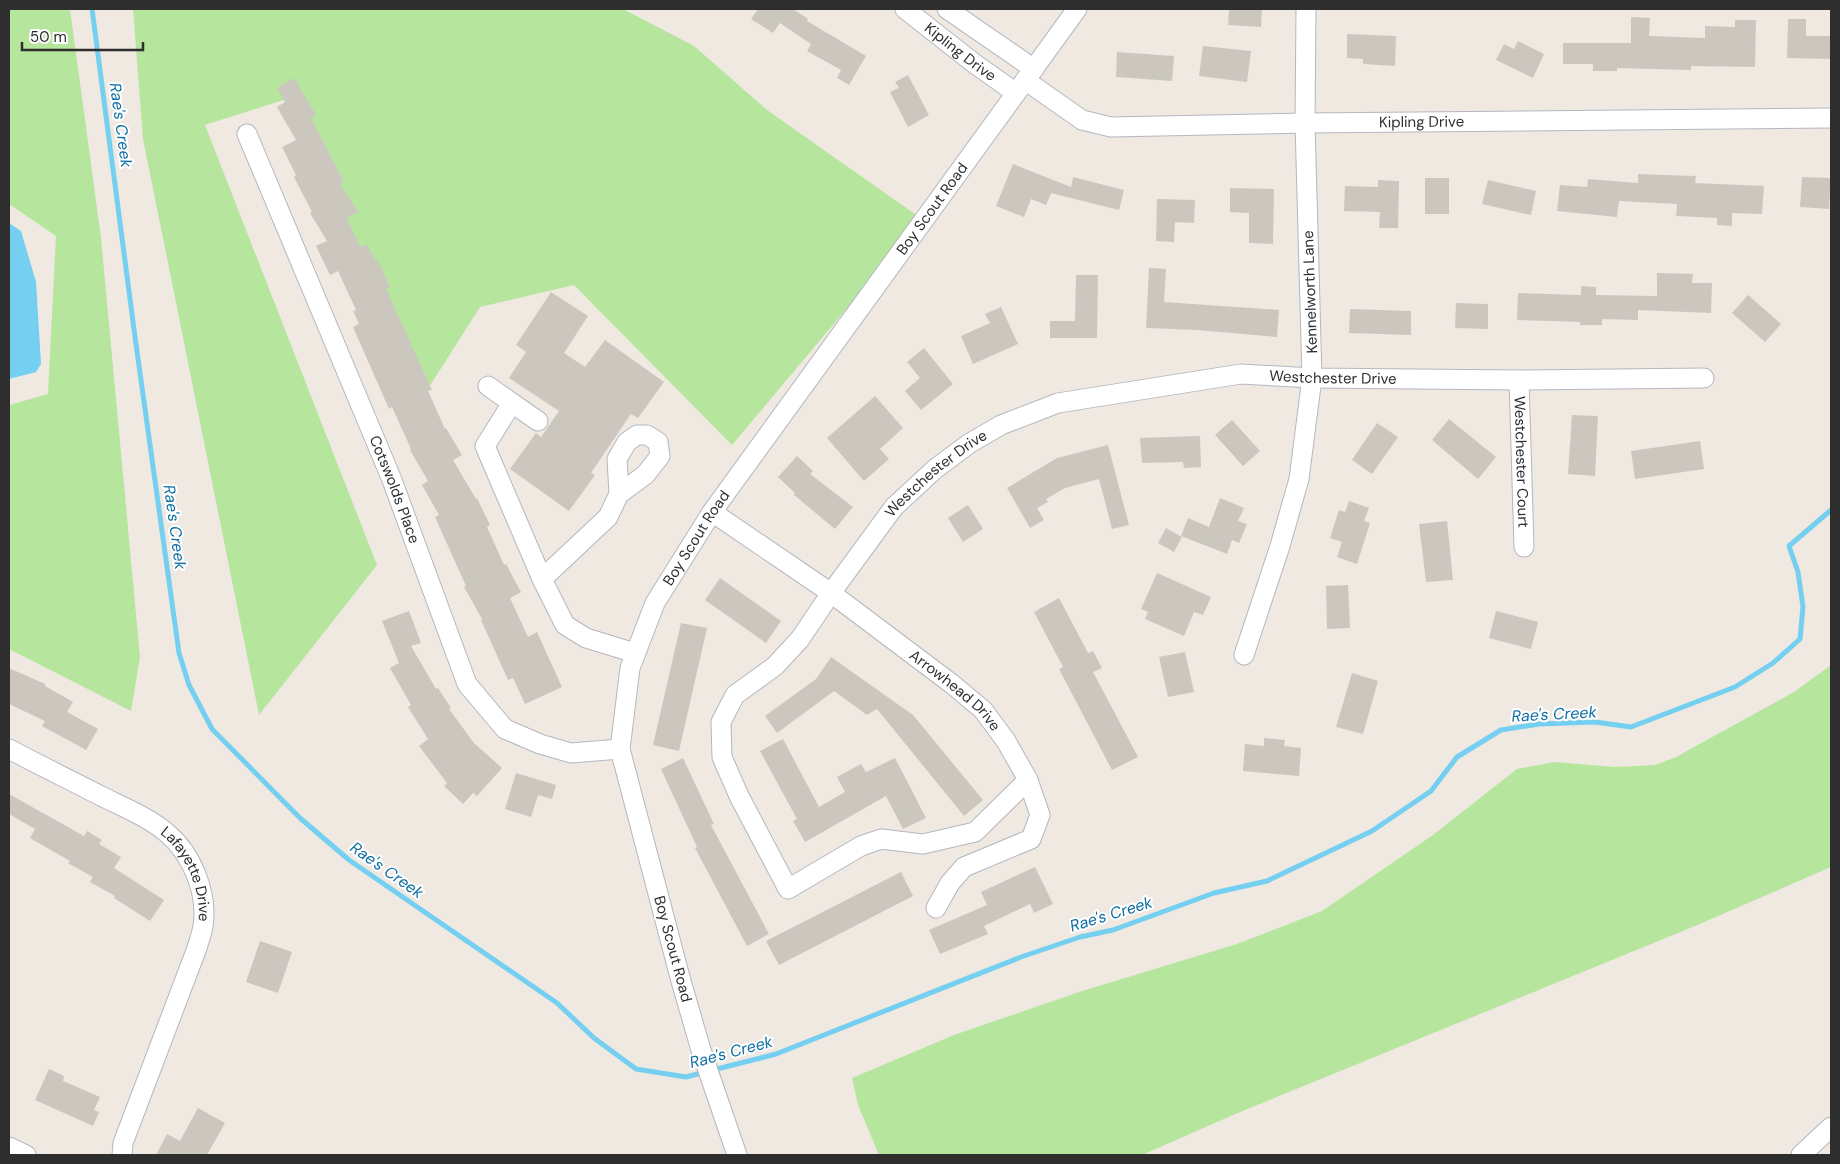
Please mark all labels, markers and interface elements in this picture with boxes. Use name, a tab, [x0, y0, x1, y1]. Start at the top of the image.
street label: Kipling Drive	[920, 18, 1000, 86]
scale bar	[22, 20, 144, 52]
text: 50 m	[30, 27, 67, 47]
water label: Rae's Creek	[105, 81, 137, 170]
street label: Kipling Drive	[1379, 111, 1464, 132]
street label: Boy Scout Road	[892, 159, 972, 259]
street label: Kennelworth Lane	[1298, 230, 1322, 354]
street label: Westchester Drive	[1269, 366, 1397, 389]
street label: Westchester Court	[1509, 396, 1533, 528]
street label: Westchester Drive	[880, 425, 991, 521]
street label: Cotswolds Place	[365, 433, 424, 546]
water label: Rae's Creek	[159, 483, 191, 572]
street label: Boy Scout Road	[658, 486, 734, 589]
street label: Arrowhead Drive	[905, 645, 1005, 735]
water label: Rae's Creek	[1511, 701, 1598, 727]
street label: Lafayette Drive	[157, 822, 214, 922]
water label: Rae's Creek	[346, 837, 429, 904]
water label: Rae's Creek	[1067, 891, 1156, 937]
street label: Boy Scout Road	[649, 894, 697, 1004]
water label: Rae's Creek	[687, 1031, 776, 1073]

